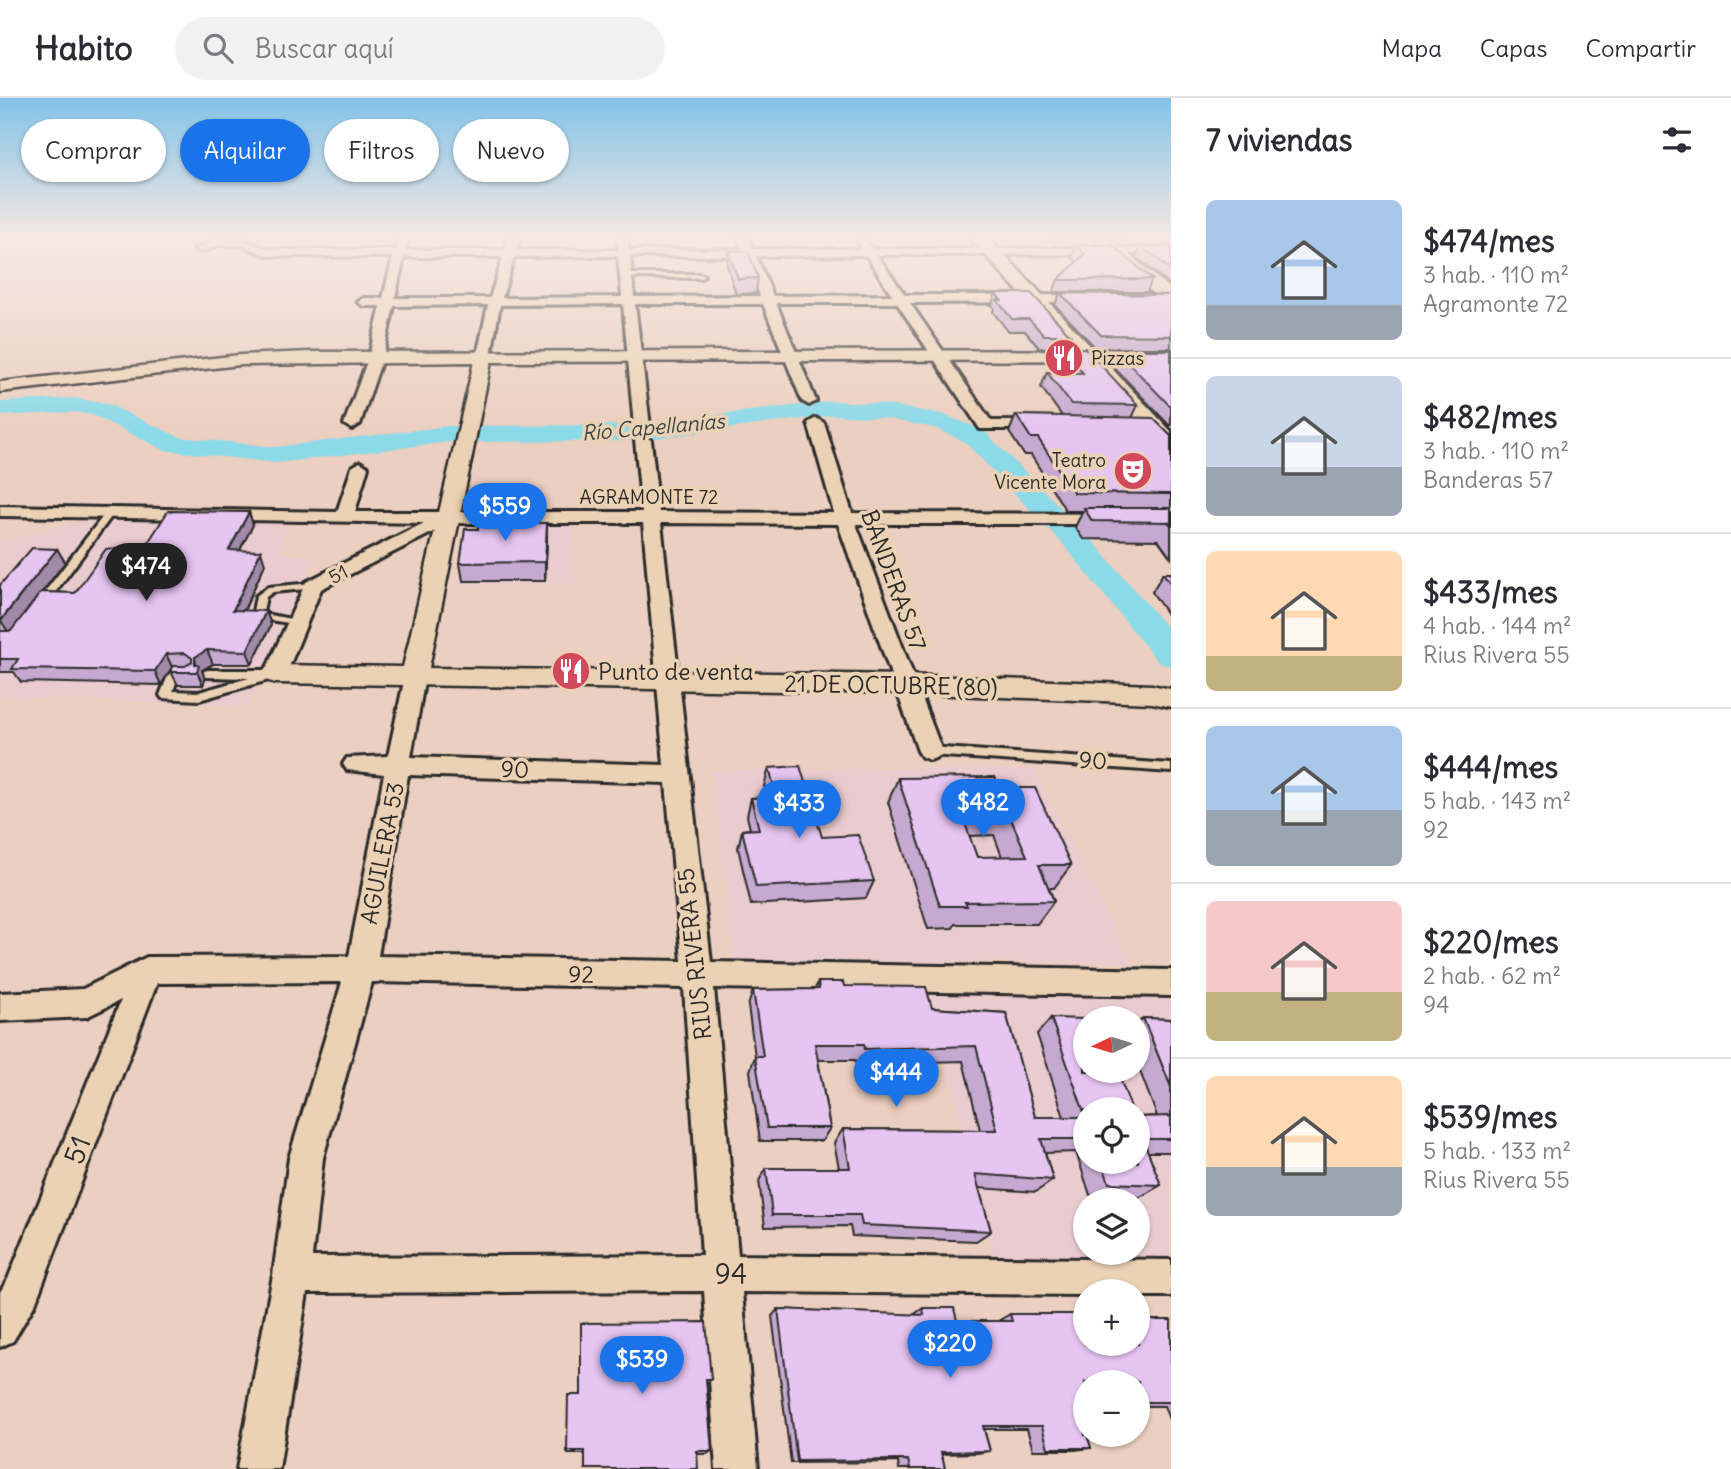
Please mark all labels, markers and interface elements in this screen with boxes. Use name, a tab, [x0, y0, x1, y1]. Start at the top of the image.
search box	[175, 17, 665, 80]
text: Habito	[35, 27, 133, 69]
icon: search	[199, 29, 237, 67]
text: Buscar aquí	[255, 32, 394, 65]
text: Mapa	[1381, 33, 1442, 63]
text: Capas	[1480, 33, 1547, 63]
text: Compartir	[1585, 33, 1696, 63]
chip: Comprar	[21, 119, 166, 182]
chip: Alquilar	[180, 119, 310, 182]
chip: Filtros	[324, 119, 439, 182]
chip: Nuevo	[453, 119, 569, 182]
text: 7 viviendas	[1206, 121, 1352, 159]
icon: filters	[1658, 121, 1696, 159]
text: $474/mes	[1423, 222, 1555, 260]
icon: home	[1262, 228, 1346, 312]
text: 3 hab. · 110 m²	[1423, 260, 1569, 289]
text: Agramonte 72	[1423, 289, 1568, 318]
restaurant icon: Pizzas	[1043, 337, 1085, 379]
place label: Pizzas	[1091, 346, 1144, 370]
text: $482/mes	[1423, 398, 1557, 436]
icon: home	[1262, 404, 1346, 488]
water label: Río Capellanías	[580, 407, 727, 447]
text: 3 hab. · 110 m²	[1423, 436, 1569, 465]
place label: Teatro Vicente Mora	[994, 448, 1106, 494]
theatre icon: Teatro Vicente Mora	[1112, 450, 1154, 492]
text: Banderas 57	[1423, 465, 1553, 494]
pin: $559	[464, 484, 546, 543]
street label: AGRAMONTE 72	[580, 485, 718, 509]
text: $559	[479, 491, 531, 520]
street label: BANDERAS 57	[855, 506, 933, 654]
pin: $474	[105, 544, 187, 603]
text: $474	[121, 551, 171, 580]
street label: 51	[324, 559, 352, 589]
text: $433/mes	[1423, 573, 1558, 611]
icon: home	[1262, 579, 1346, 663]
text: 4 hab. · 144 m²	[1423, 611, 1572, 640]
text: Rius Rivera 55	[1423, 640, 1570, 669]
restaurant icon: Punto de venta	[550, 650, 592, 692]
place label: Punto de venta	[598, 657, 753, 686]
street label: 21 DE OCTUBRE (80)	[784, 669, 998, 701]
street label: 90	[1078, 745, 1108, 775]
text: $444/mes	[1423, 748, 1558, 786]
street label: 90	[500, 754, 530, 784]
icon: home	[1262, 754, 1346, 838]
street label: AGUILERA 53	[354, 779, 410, 927]
pin: $433	[758, 780, 840, 840]
pin: $482	[942, 780, 1024, 839]
text: 5 hab. · 143 m²	[1423, 786, 1571, 815]
text: $482	[957, 787, 1009, 816]
text: $433	[773, 788, 825, 817]
text: 92	[1423, 815, 1449, 844]
street label: RIUS RIVERA 55	[671, 867, 717, 1041]
text: $220/mes	[1423, 923, 1559, 961]
icon: home	[1262, 929, 1346, 1013]
street label: 92	[568, 959, 594, 989]
text: 2 hab. · 62 m²	[1423, 961, 1561, 990]
text: 94	[1423, 990, 1450, 1019]
north arrow	[1073, 1006, 1150, 1083]
map controls	[1073, 1006, 1150, 1447]
pin: $444	[855, 1049, 937, 1109]
text: $444	[870, 1057, 922, 1086]
button: locate	[1073, 1097, 1150, 1174]
text: $539/mes	[1423, 1098, 1557, 1136]
icon: home	[1262, 1104, 1346, 1188]
street label: 51	[55, 1131, 99, 1169]
text: 5 hab. · 133 m²	[1423, 1136, 1571, 1165]
text: Rius Rivera 55	[1423, 1165, 1570, 1194]
button: layers	[1073, 1188, 1150, 1265]
street label: 94	[715, 1256, 747, 1292]
button: +	[1073, 1279, 1150, 1356]
pin: $220	[909, 1320, 991, 1380]
text: $220	[923, 1328, 977, 1357]
pin: $539	[601, 1336, 683, 1396]
text: $539	[616, 1344, 668, 1373]
button: −	[1073, 1370, 1150, 1447]

